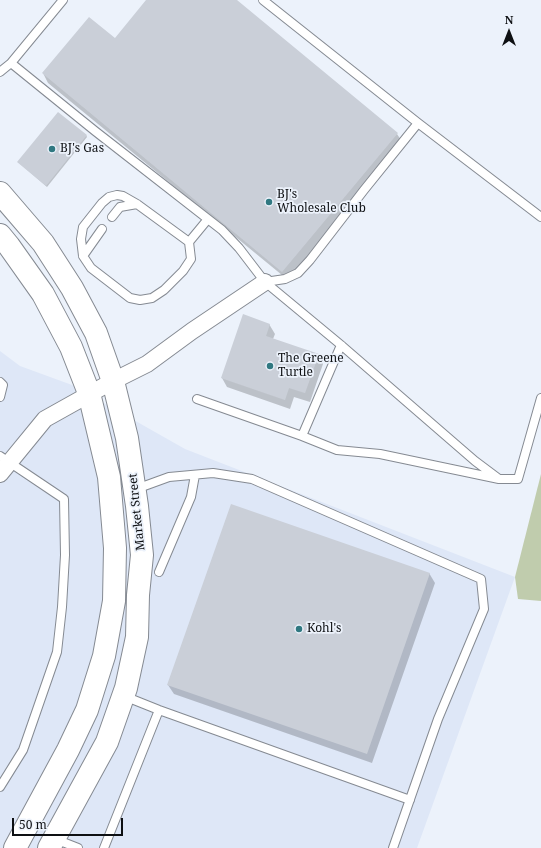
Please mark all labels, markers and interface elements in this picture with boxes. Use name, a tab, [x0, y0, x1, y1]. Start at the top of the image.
north arrow	[489, 12, 529, 52]
text: N	[505, 12, 513, 27]
place label: BJ's Gas	[60, 142, 104, 156]
marker: BJ's Gas	[47, 144, 57, 154]
place label: BJ's Wholesale Club	[277, 188, 366, 216]
marker: BJ's Wholesale Club	[264, 197, 274, 207]
place label: The Greene Turtle	[278, 352, 344, 380]
marker: The Greene Turtle	[265, 361, 275, 371]
street label: Market Street	[126, 473, 148, 551]
place label: Kohl's	[307, 622, 341, 636]
marker: Kohl's	[294, 624, 304, 634]
scale bar	[14, 810, 125, 836]
text: 50 m	[19, 816, 47, 833]

